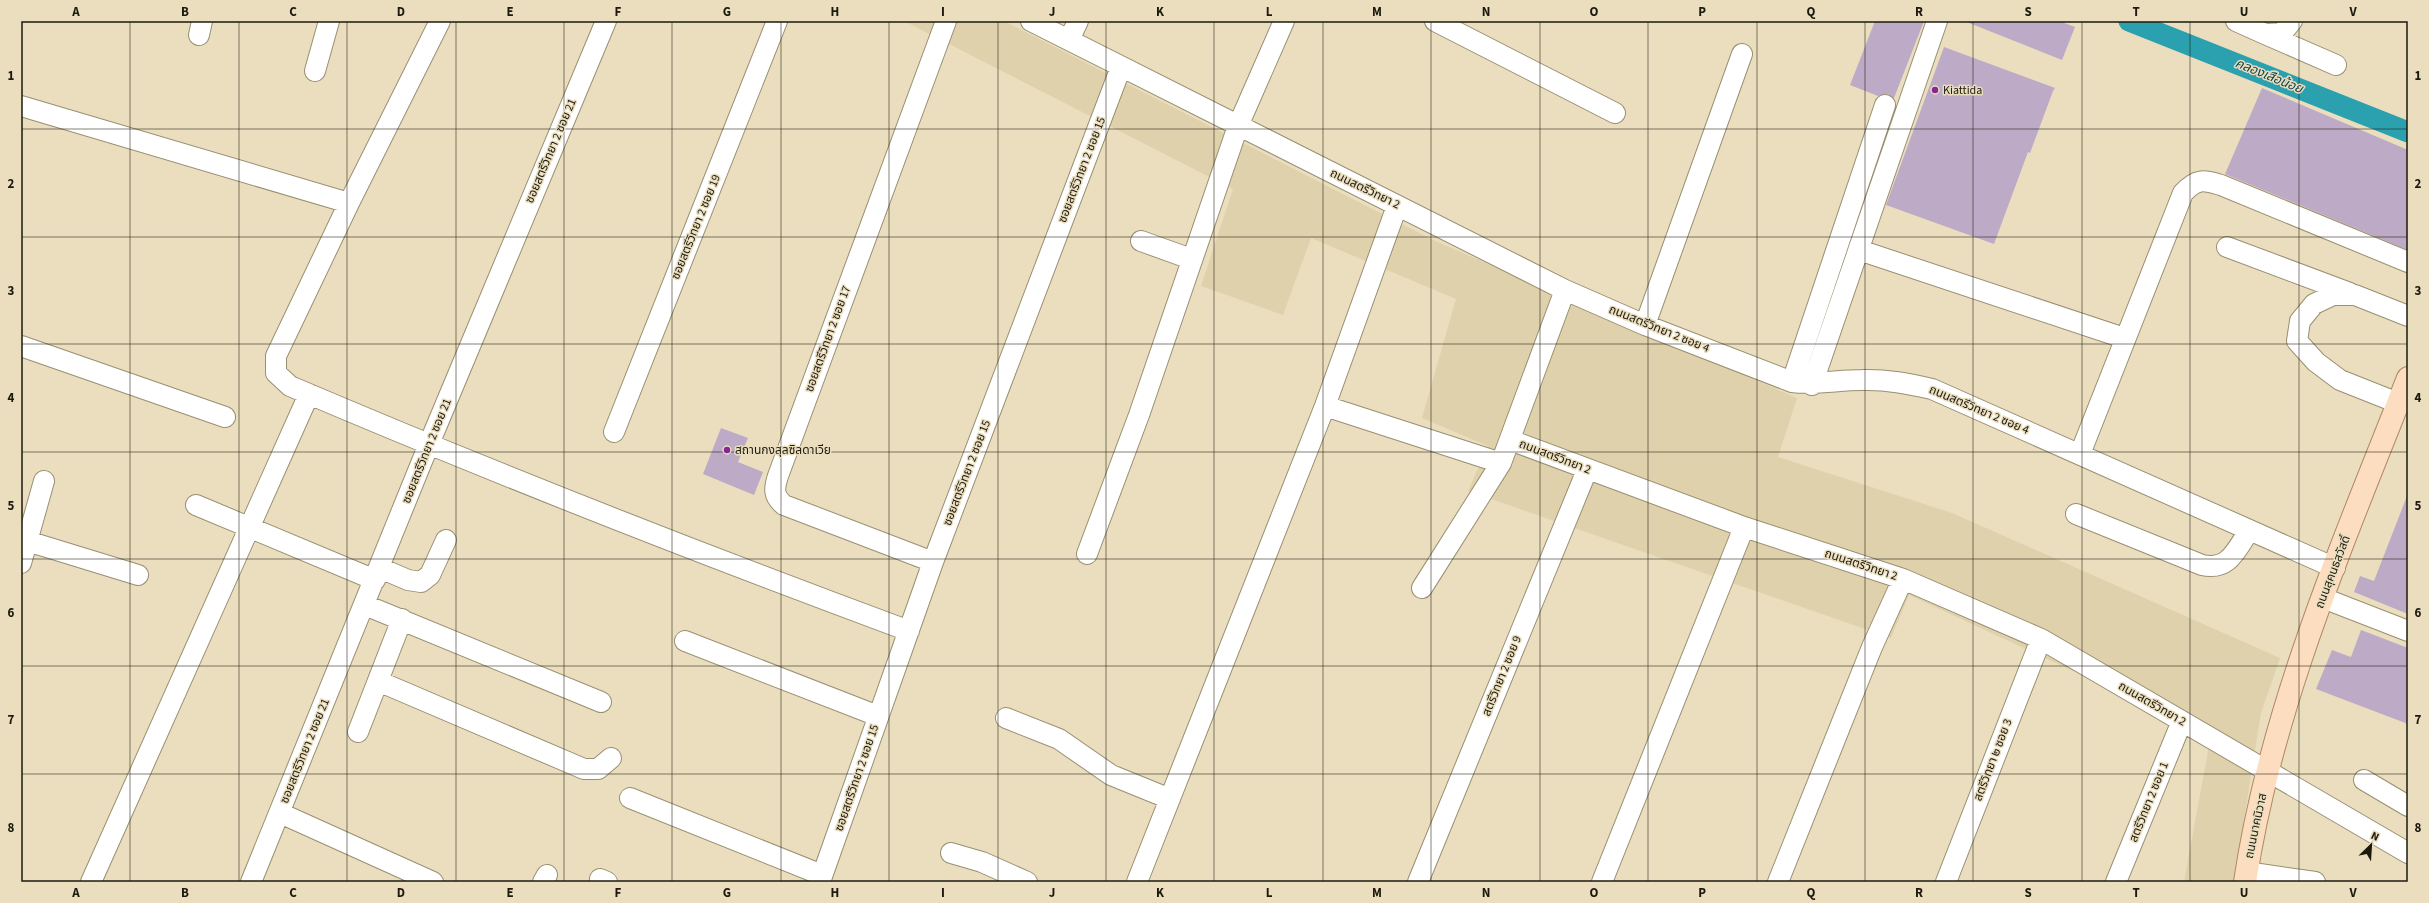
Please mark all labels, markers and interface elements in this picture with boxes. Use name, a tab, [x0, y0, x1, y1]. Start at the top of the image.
text: A	[71, 3, 80, 21]
text: B	[181, 3, 189, 21]
text: C	[289, 3, 297, 21]
text: D	[397, 3, 405, 21]
text: E	[506, 3, 514, 21]
text: F	[615, 3, 622, 21]
text: G	[723, 3, 731, 21]
text: H	[831, 3, 839, 21]
text: I	[941, 3, 945, 21]
text: J	[1049, 3, 1055, 21]
text: K	[1156, 3, 1165, 21]
text: L	[1266, 3, 1273, 21]
text: M	[1372, 3, 1382, 21]
text: N	[1482, 3, 1490, 21]
text: O	[1590, 3, 1599, 21]
text: P	[1698, 3, 1706, 21]
text: Q	[1807, 3, 1816, 21]
text: R	[1915, 3, 1923, 21]
text: S	[2024, 3, 2032, 21]
text: T	[2132, 3, 2140, 21]
text: U	[2240, 3, 2248, 21]
text: V	[2348, 3, 2357, 21]
water label: คลองเสือน้อย	[2232, 54, 2307, 98]
text: 1	[8, 67, 15, 85]
text: 1	[2415, 67, 2422, 85]
place label: Kiattida	[1943, 82, 1982, 99]
marker: Kiattida	[1930, 85, 1940, 95]
street label: ซอยสตรีวิทยา 2 ซอย 21	[521, 96, 581, 206]
street label: ซอยสตรีวิทยา 2 ซอย 15	[1054, 115, 1110, 225]
street label: ถนนสตรีวิทยา 2	[1327, 165, 1403, 213]
street label: ซอยสตรีวิทยา 2 ซอย 19	[667, 172, 725, 282]
text: 2	[8, 175, 15, 193]
text: 2	[2415, 175, 2422, 193]
text: 3	[8, 282, 15, 300]
text: 3	[2415, 282, 2422, 300]
street label: ซอยสตรีวิทยา 2 ซอย 17	[801, 283, 855, 395]
street label: ถนนสตรีวิทยา 2 ซอย 4	[1606, 301, 1712, 357]
street label: ถนนสตรีวิทยา 2 ซอย 4	[1926, 381, 2032, 439]
text: 4	[8, 389, 15, 407]
text: 4	[2415, 389, 2422, 407]
street label: ซอยสตรีวิทยา 2 ซอย 21	[398, 396, 456, 506]
street label: ซอยสตรีวิทยา 2 ซอย 15	[939, 418, 995, 528]
street label: ถนนสตรีวิทยา 2	[1517, 435, 1593, 479]
place label: สถานกงสุลซิลดาเวีย	[735, 442, 831, 459]
marker: สถานกงสุลซิลดาเวีย	[722, 445, 732, 455]
text: 5	[8, 497, 15, 515]
text: 5	[2415, 497, 2422, 515]
street label: ถนนสุคนธสวัสดิ์	[2311, 533, 2355, 611]
street label: ถนนสตรีวิทยา 2	[1822, 545, 1900, 585]
text: 6	[8, 604, 15, 622]
text: 6	[2415, 604, 2422, 622]
street label: สตรีวิทยา 2 ซอย 9	[1478, 633, 1526, 719]
street label: ถนนสตรีวิทยา 2	[2115, 678, 2189, 730]
street label: ซอยสตรีวิทยา 2 ซอย 21	[276, 696, 334, 806]
text: 7	[8, 711, 15, 729]
text: 7	[2415, 711, 2422, 729]
street label: สตรีวิทยา ๒ ซอย 3	[1970, 716, 2016, 804]
street label: ซอยสตรีวิทยา 2 ซอย 15	[831, 722, 883, 834]
street label: สตรีวิทยา 2 ซอย 1	[2125, 759, 2173, 845]
street label: ถนนนาคนิวาส	[2241, 792, 2271, 860]
text: 8	[8, 819, 15, 837]
text: 8	[2415, 819, 2422, 837]
north arrow	[2351, 825, 2391, 865]
text: N	[2369, 828, 2382, 845]
text: A	[71, 884, 80, 902]
text: B	[181, 884, 189, 902]
text: C	[289, 884, 297, 902]
text: D	[397, 884, 405, 902]
text: E	[506, 884, 514, 902]
text: F	[615, 884, 622, 902]
text: G	[723, 884, 731, 902]
text: H	[831, 884, 839, 902]
text: I	[941, 884, 945, 902]
text: J	[1049, 884, 1055, 902]
text: K	[1156, 884, 1165, 902]
text: L	[1266, 884, 1273, 902]
text: M	[1372, 884, 1382, 902]
text: N	[1482, 884, 1490, 902]
text: O	[1590, 884, 1599, 902]
text: P	[1698, 884, 1706, 902]
text: Q	[1807, 884, 1816, 902]
text: R	[1915, 884, 1923, 902]
text: S	[2024, 884, 2032, 902]
text: T	[2132, 884, 2140, 902]
text: U	[2240, 884, 2248, 902]
text: V	[2348, 884, 2357, 902]

